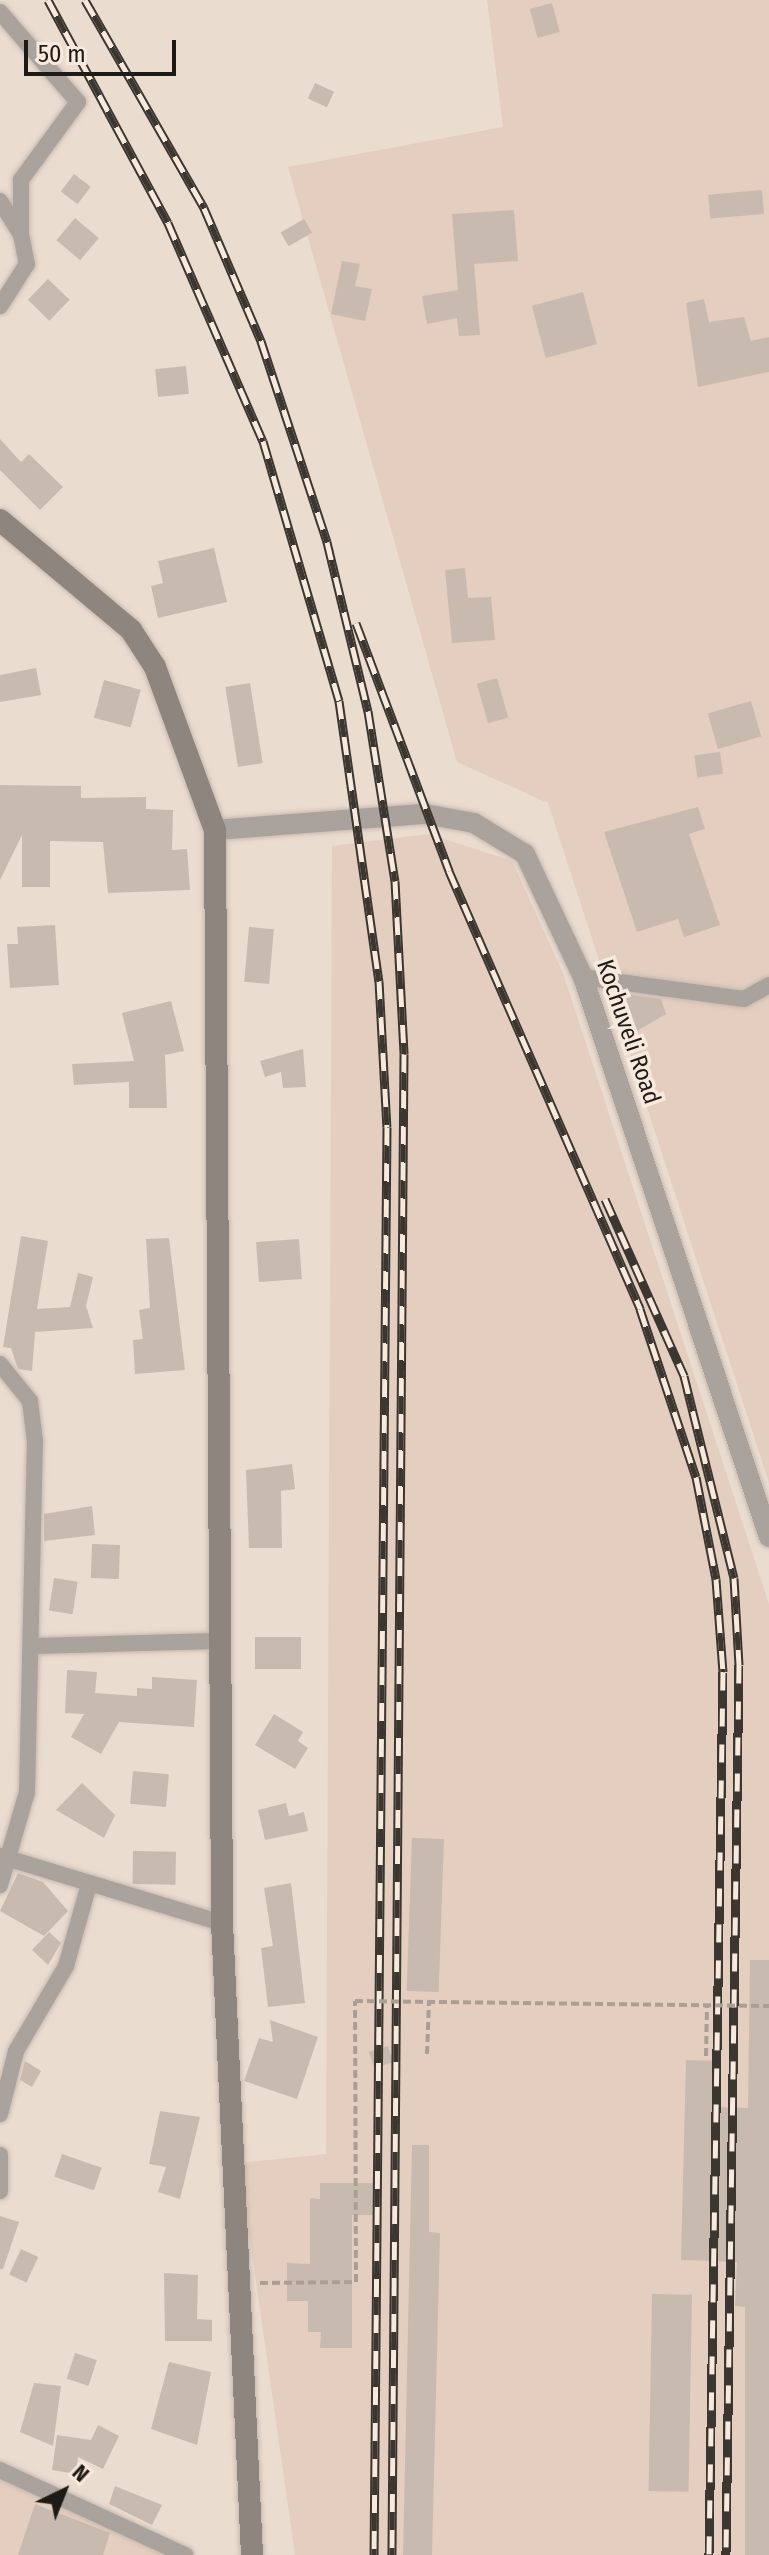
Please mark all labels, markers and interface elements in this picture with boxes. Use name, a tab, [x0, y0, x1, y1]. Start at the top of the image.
scale bar	[28, 24, 180, 74]
text: 50 m	[38, 40, 86, 68]
street label: Kochuveli Road	[590, 956, 666, 1108]
north arrow	[24, 2451, 104, 2531]
text: N	[67, 2459, 95, 2487]

